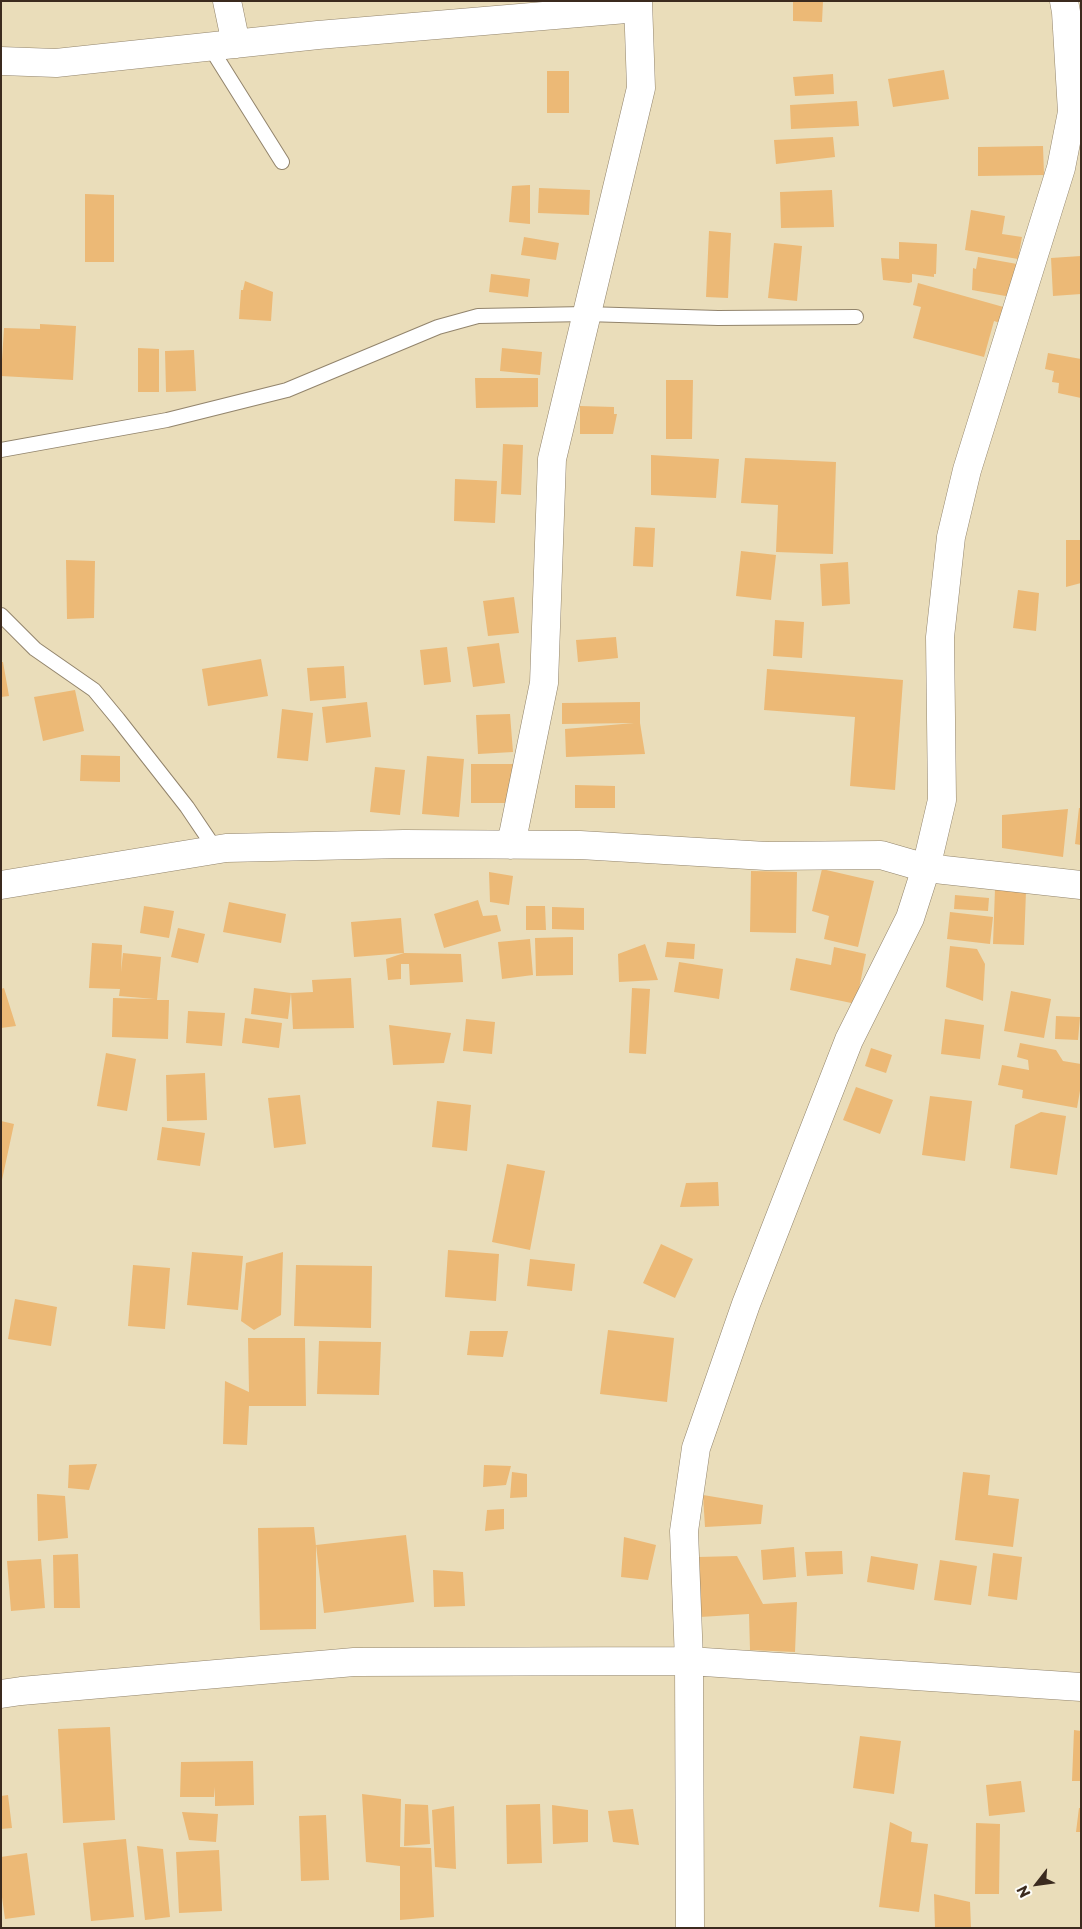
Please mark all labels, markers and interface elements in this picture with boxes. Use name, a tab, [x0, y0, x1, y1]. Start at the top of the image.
north arrow	[1012, 1859, 1062, 1909]
text: N	[1012, 1882, 1035, 1902]

